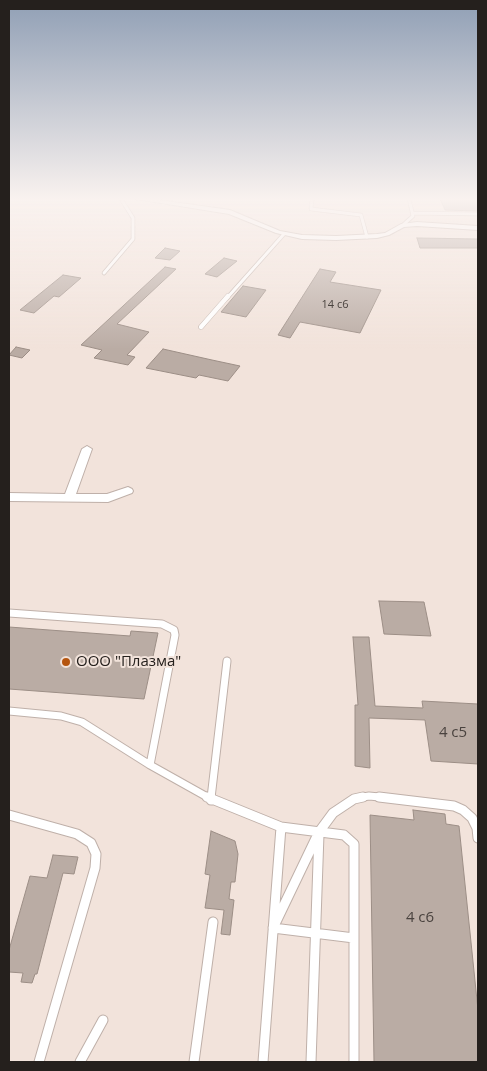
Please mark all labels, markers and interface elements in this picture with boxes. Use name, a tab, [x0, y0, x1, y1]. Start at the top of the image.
house number: 14 с6	[322, 298, 348, 312]
place label: ООО "Плазма"	[76, 653, 181, 671]
marker: ООО "Плазма"	[60, 656, 72, 668]
house number: 4 с5	[439, 724, 467, 742]
house number: 4 с6	[406, 909, 434, 927]

